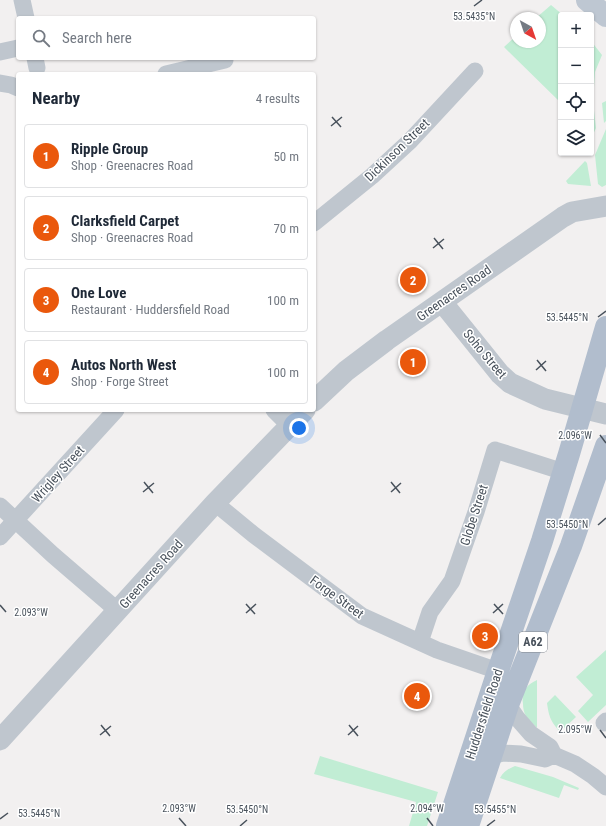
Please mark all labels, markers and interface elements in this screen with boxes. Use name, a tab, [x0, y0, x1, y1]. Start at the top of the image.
text: 53.5435°N	[453, 11, 495, 22]
north arrow	[510, 12, 546, 48]
map controls	[558, 12, 594, 156]
button: +	[558, 12, 594, 48]
search box	[16, 16, 316, 60]
icon: search	[30, 27, 52, 49]
text: Search here	[62, 29, 132, 47]
button: −	[558, 48, 594, 84]
button: locate	[558, 84, 594, 120]
text: Nearby	[32, 88, 80, 108]
text: 4 results	[256, 91, 300, 106]
street label: Dickinson Street	[362, 115, 432, 184]
button: layers	[558, 120, 594, 156]
text: Ripple Group	[71, 140, 148, 158]
text: 1	[43, 149, 49, 164]
text: 50 m	[273, 149, 299, 164]
text: Shop · Greenacres Road	[71, 158, 193, 173]
text: Clarksfield Carpet	[71, 212, 179, 230]
text: 2	[43, 221, 49, 236]
text: 70 m	[273, 221, 299, 236]
text: Shop · Greenacres Road	[71, 230, 193, 245]
street label: Greenacres Road	[414, 262, 494, 324]
pin: 2	[400, 265, 426, 295]
text: One Love	[71, 284, 126, 302]
text: 3	[43, 293, 49, 308]
text: 100 m	[267, 293, 299, 308]
text: Restaurant · Huddersfield Road	[71, 302, 230, 317]
text: 53.5445°N	[546, 312, 588, 323]
street label: Soho Street	[460, 326, 510, 382]
pin: 1	[400, 347, 426, 377]
text: Autos North West	[71, 356, 176, 374]
text: 4	[43, 365, 49, 380]
text: 100 m	[267, 365, 299, 380]
text: Shop · Forge Street	[71, 374, 169, 389]
your location	[289, 418, 309, 438]
text: 2.096°W	[558, 430, 592, 441]
street label: Wrigley Street	[29, 442, 87, 505]
street label: Globe Street	[457, 483, 491, 547]
text: 53.5450°N	[546, 519, 588, 530]
street label: Greenacres Road	[116, 537, 186, 611]
street label: Forge Street	[307, 573, 367, 622]
text: 2.093°W	[14, 607, 48, 618]
pin: 3	[472, 621, 498, 651]
road number: A62	[519, 632, 547, 652]
street label: Huddersfield Road	[462, 667, 506, 761]
pin: 4	[404, 681, 430, 711]
text: 2.095°W	[558, 724, 592, 735]
text: 2.093°W	[162, 803, 196, 814]
text: 2.094°W	[410, 803, 444, 814]
text: 53.5450°N	[226, 804, 268, 815]
text: 53.5455°N	[474, 804, 516, 815]
text: 53.5445°N	[18, 808, 60, 819]

